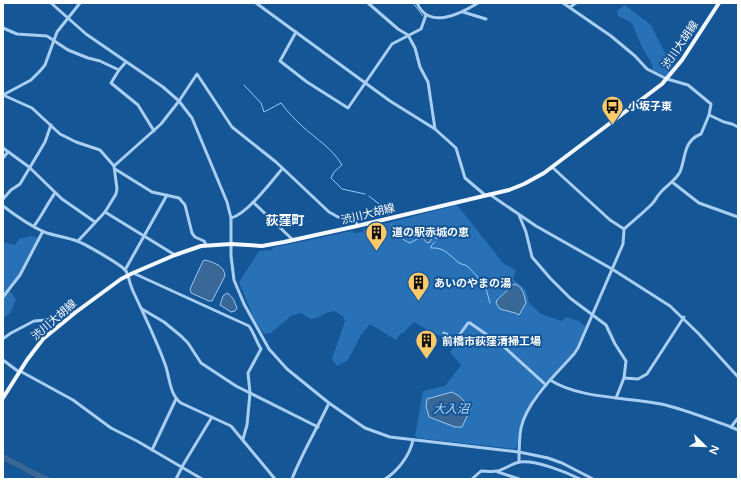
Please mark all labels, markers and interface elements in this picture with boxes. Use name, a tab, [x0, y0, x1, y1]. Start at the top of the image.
street label: 渋川大胡線	[659, 19, 701, 71]
bus stop icon: 小坂子東	[599, 93, 625, 126]
place label: 小坂子東	[628, 100, 672, 113]
street label: 渋川大胡線	[340, 201, 396, 227]
district label: 荻窪町	[265, 213, 305, 229]
building icon: 道の駅赤城の恵	[363, 219, 389, 252]
place label: 道の駅赤城の恵	[392, 226, 469, 239]
building icon: あいのやまの湯	[406, 270, 432, 303]
place label: あいのやまの湯	[434, 277, 511, 290]
street label: 渋川大胡線	[29, 297, 79, 343]
building icon: 前橋市荻窪清掃工場	[414, 328, 440, 361]
place label: 前橋市荻窪清掃工場	[442, 335, 541, 348]
water label: 大入沼	[433, 402, 471, 416]
north arrow	[685, 426, 725, 466]
text: N	[706, 443, 721, 456]

